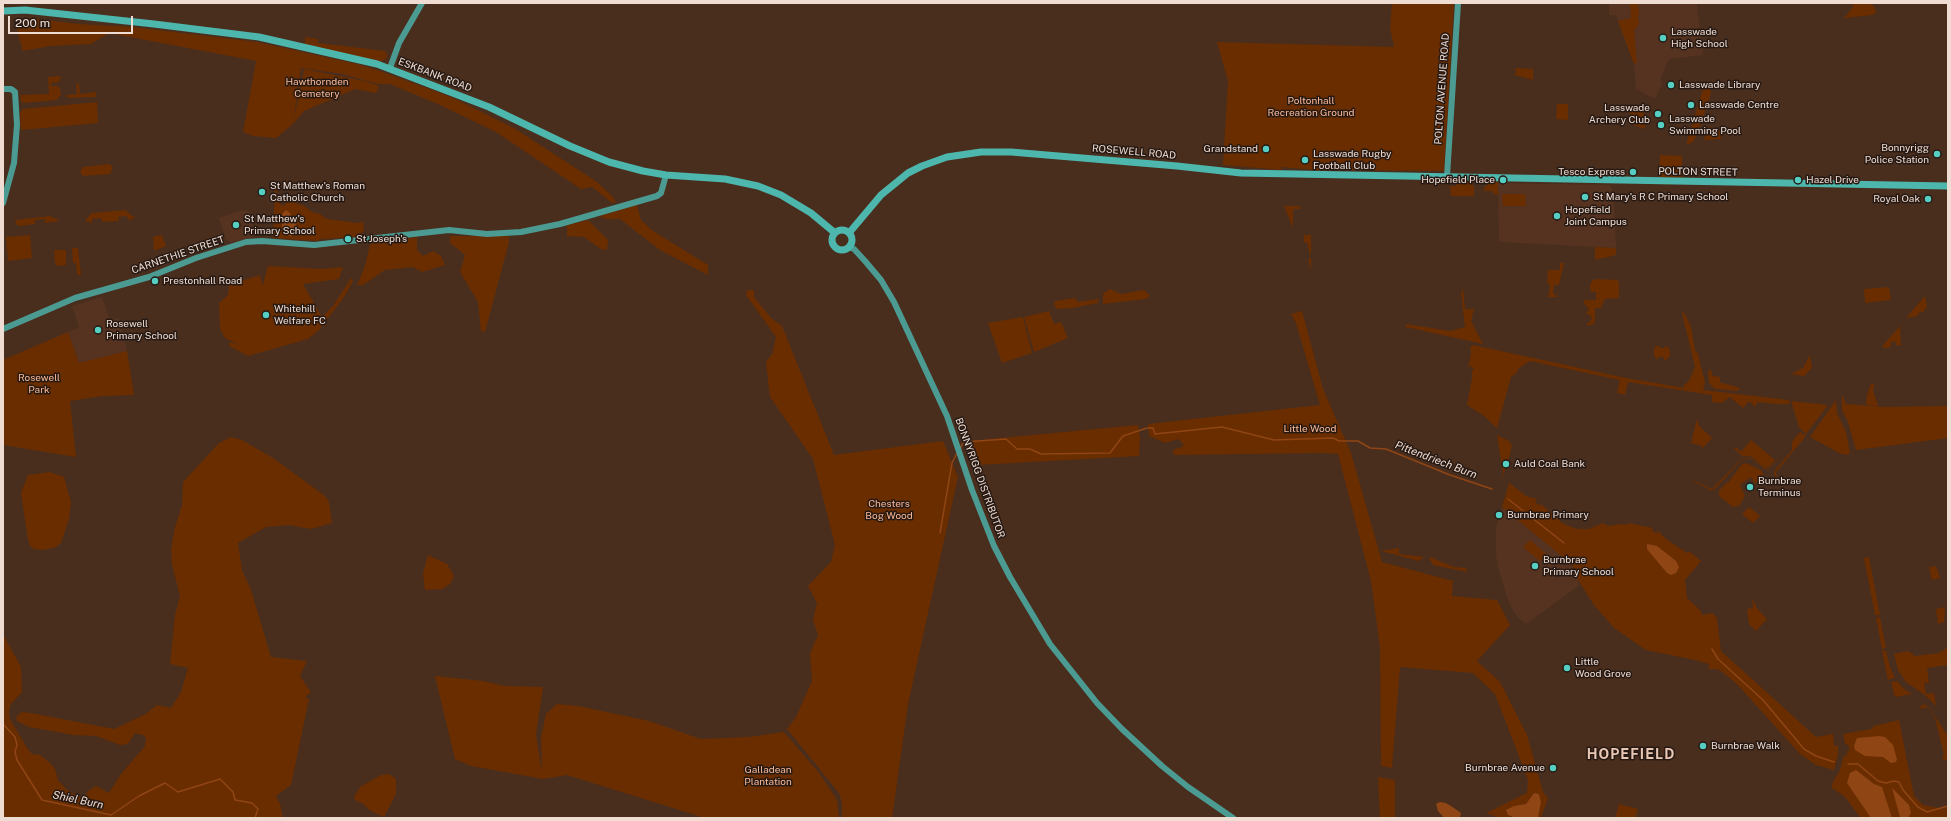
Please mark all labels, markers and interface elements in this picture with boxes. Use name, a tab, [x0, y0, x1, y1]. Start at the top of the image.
scale bar	[10, 8, 135, 34]
text: 200 m	[15, 16, 50, 30]
place label: Lasswade High School	[1671, 26, 1728, 50]
street label: POLTON AVENUE ROAD	[1432, 33, 1452, 145]
marker: Lasswade High School	[1658, 33, 1668, 43]
street label: ESKBANK ROAD	[396, 55, 474, 95]
park label: Hawthornden Cemetery	[285, 76, 349, 100]
place label: Lasswade Library	[1679, 79, 1760, 91]
marker: Lasswade Library	[1666, 80, 1676, 90]
park label: Poltonhall Recreation Ground	[1268, 95, 1354, 118]
place label: Lasswade Centre	[1699, 99, 1779, 111]
marker: Lasswade Centre	[1686, 100, 1696, 110]
place label: Lasswade Archery Club	[1589, 102, 1650, 126]
marker: Lasswade Archery Club	[1653, 109, 1663, 119]
place label: Lasswade Swimming Pool	[1669, 113, 1741, 136]
marker: Lasswade Swimming Pool	[1656, 120, 1666, 130]
street label: ROSEWELL ROAD	[1091, 142, 1177, 162]
place label: Bonnyrigg Police Station	[1865, 142, 1929, 166]
place label: Grandstand	[1204, 143, 1258, 155]
marker: Grandstand	[1261, 144, 1271, 154]
place label: Lasswade Rugby Football Club	[1313, 148, 1391, 172]
marker: Bonnyrigg Police Station	[1932, 149, 1942, 159]
marker: Lasswade Rugby Football Club	[1300, 155, 1310, 165]
street label: POLTON STREET	[1658, 165, 1738, 179]
place label: Tesco Express	[1558, 166, 1625, 178]
marker: Tesco Express	[1628, 167, 1638, 177]
place label: Hopefield Place	[1421, 174, 1495, 186]
place label: Hazel Drive	[1806, 174, 1859, 186]
marker: Hopefield Place	[1498, 175, 1508, 185]
marker: Hazel Drive	[1793, 175, 1803, 185]
place label: St Matthew's Roman Catholic Church	[270, 180, 365, 204]
marker: St Matthew's Roman Catholic Church	[257, 187, 267, 197]
place label: St Mary's R C Primary School	[1593, 191, 1728, 203]
marker: St Mary's R C Primary School	[1580, 192, 1590, 202]
place label: Royal Oak	[1873, 193, 1920, 205]
marker: Royal Oak	[1923, 194, 1933, 204]
place label: Hopefield Joint Campus	[1565, 204, 1627, 228]
marker: Hopefield Joint Campus	[1552, 211, 1562, 221]
place label: St Matthew's Primary School	[244, 213, 315, 236]
marker: St Matthew's Primary School	[231, 220, 241, 230]
street label: CARNETHIE STREET	[130, 233, 226, 277]
place label: St Joseph's	[356, 233, 407, 245]
marker: St Joseph's	[343, 234, 353, 244]
place label: Prestonhall Road	[163, 275, 242, 287]
marker: Prestonhall Road	[150, 276, 160, 286]
place label: Whitehill Welfare FC	[274, 303, 326, 326]
marker: Whitehill Welfare FC	[261, 310, 271, 320]
place label: Rosewell Primary School	[106, 318, 177, 342]
marker: Rosewell Primary School	[93, 325, 103, 335]
park label: Rosewell Park	[18, 372, 60, 396]
street label: BONNYRIGG DISTRIBUTOR	[953, 416, 1007, 540]
park label: Little Wood	[1284, 423, 1336, 435]
water label: Pittendriech Burn	[1393, 438, 1479, 482]
place label: Auld Coal Bank	[1514, 458, 1585, 470]
marker: Auld Coal Bank	[1501, 459, 1511, 469]
place label: Burnbrae Terminus	[1758, 475, 1801, 498]
marker: Burnbrae Terminus	[1745, 482, 1755, 492]
park label: Chesters Bog Wood	[865, 498, 913, 522]
place label: Burnbrae Primary	[1507, 509, 1589, 521]
marker: Burnbrae Primary	[1494, 510, 1504, 520]
place label: Burnbrae Primary School	[1543, 554, 1614, 578]
marker: Burnbrae Primary School	[1530, 561, 1540, 571]
place label: Little Wood Grove	[1575, 656, 1631, 680]
marker: Little Wood Grove	[1562, 663, 1572, 673]
place label: Burnbrae Walk	[1711, 740, 1780, 752]
marker: Burnbrae Walk	[1698, 741, 1708, 751]
district label: HOPEFIELD	[1587, 747, 1675, 763]
place label: Burnbrae Avenue	[1465, 762, 1545, 774]
marker: Burnbrae Avenue	[1548, 763, 1558, 773]
park label: Galladean Plantation	[744, 764, 792, 788]
water label: Shiel Burn	[51, 788, 105, 812]

